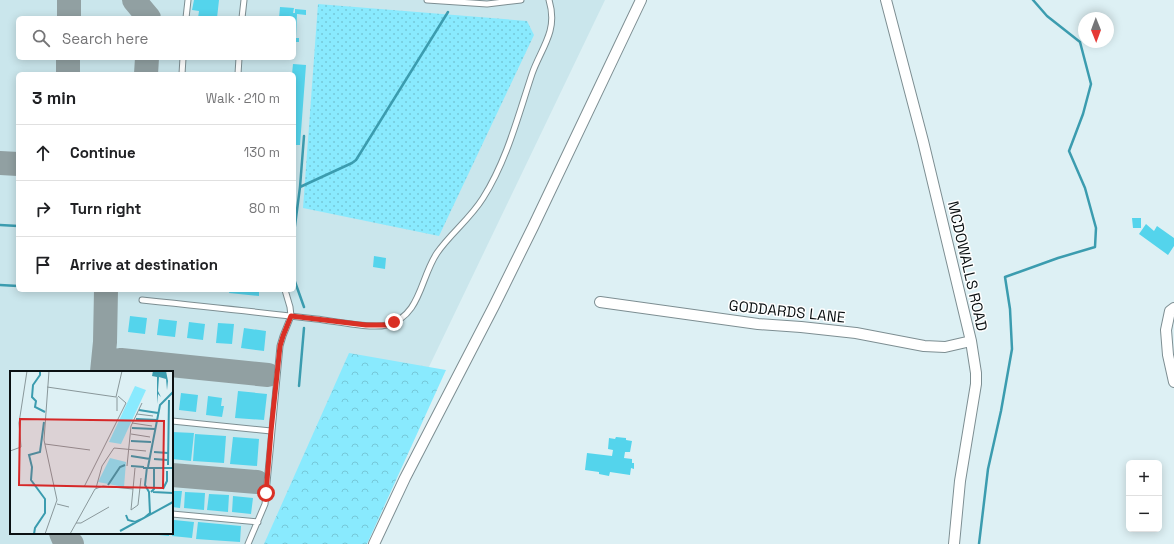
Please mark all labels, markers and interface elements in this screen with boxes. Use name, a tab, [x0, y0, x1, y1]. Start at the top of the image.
north arrow	[1078, 12, 1114, 48]
search box	[16, 16, 296, 60]
icon: search	[30, 27, 52, 49]
text: Search here	[62, 29, 148, 48]
text: 3 min	[32, 87, 76, 109]
text: Walk · 210 m	[206, 90, 280, 107]
icon: ahead	[32, 142, 54, 164]
text: Continue	[70, 143, 136, 162]
text: 130 m	[244, 144, 280, 161]
icon: right	[32, 198, 54, 220]
text: Turn right	[70, 199, 141, 218]
street label: MCDOWALLS ROAD	[944, 199, 992, 333]
text: 80 m	[249, 200, 280, 217]
icon: arrive	[32, 254, 54, 276]
text: Arrive at destination	[70, 255, 218, 274]
street label: GODDARDS LANE	[728, 295, 846, 327]
route end	[385, 313, 403, 331]
inset map	[10, 371, 173, 534]
map controls	[1126, 460, 1162, 532]
button: +	[1126, 460, 1162, 496]
route start	[257, 484, 275, 502]
button: −	[1126, 496, 1162, 532]

